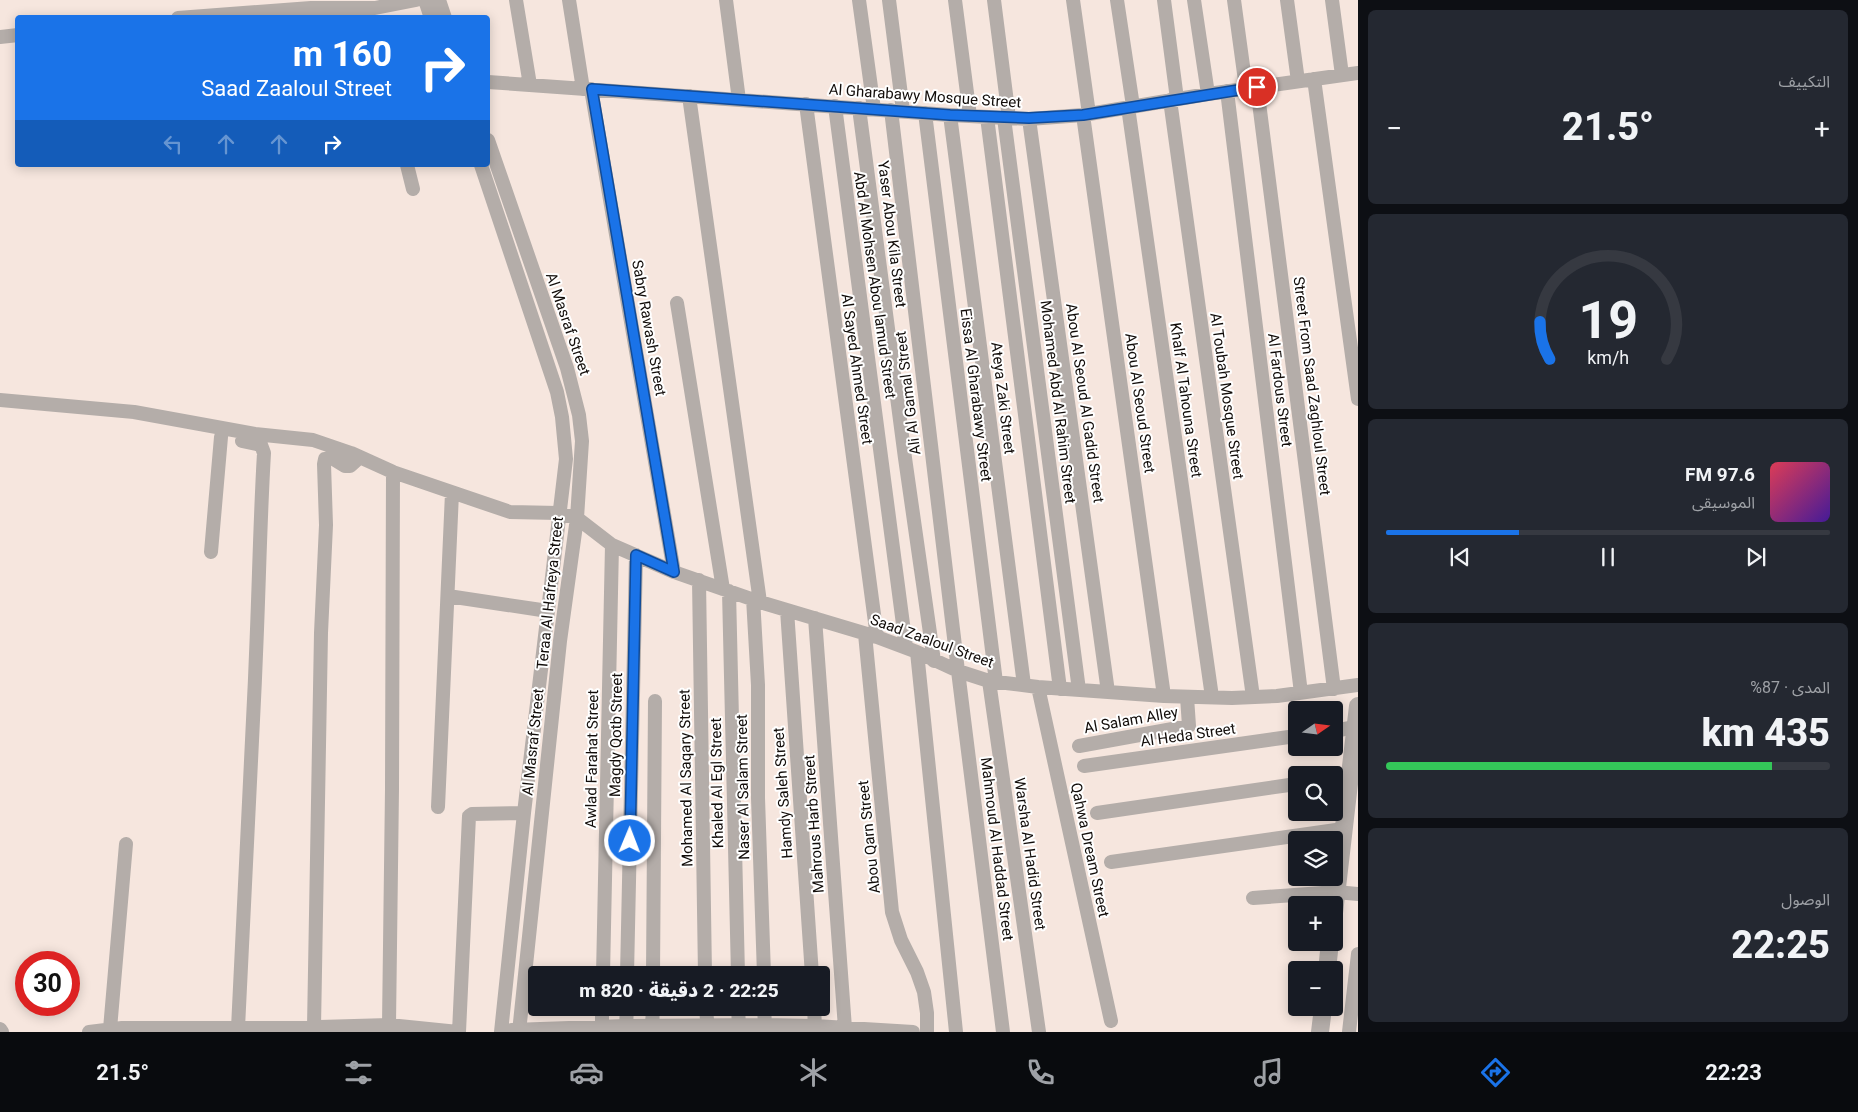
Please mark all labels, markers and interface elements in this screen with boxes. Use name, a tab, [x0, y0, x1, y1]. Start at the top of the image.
text: 160 m	[293, 34, 392, 75]
icon: right	[410, 35, 475, 100]
pin	[1236, 66, 1278, 108]
text: التكييف	[1778, 72, 1830, 91]
icon: arrive	[1243, 73, 1271, 101]
text: Saad Zaaloul Street	[201, 76, 392, 101]
street label: Al Gharabawy Mosque Street	[828, 80, 1022, 112]
text: 21.5°	[1562, 105, 1654, 149]
text: −	[1386, 112, 1402, 145]
text: +	[1814, 112, 1830, 145]
icon: left	[159, 130, 187, 158]
icon: ahead	[212, 130, 240, 158]
icon: ahead	[265, 130, 293, 158]
icon: right	[318, 130, 346, 158]
street label: Yaser Abou Kila Street	[874, 159, 910, 309]
street label: Abd Al Mohsen Abou lamud Street	[850, 170, 900, 400]
street label: Sabry Rawash Street	[628, 259, 670, 397]
street label: Al Masraf Street	[542, 270, 594, 378]
street label: Street From Saad Zaghloul Street	[1290, 276, 1334, 497]
text: 19	[1578, 290, 1638, 351]
street label: Al Sayed Ahmed Street	[837, 292, 877, 446]
street label: Mohamed Abd Al Rahim Street	[1037, 299, 1079, 505]
street label: Abou Al Seoud Al Gadid Street	[1062, 302, 1108, 504]
street label: Eissa Al Gharabawy Street	[956, 307, 996, 483]
street label: Al Toubah Mosque Street	[1206, 312, 1248, 480]
street label: Khalf Al Tahouna Street	[1166, 321, 1206, 479]
street label: Ali Al Gamal Street	[891, 330, 925, 456]
street label: Abou Al Seoud Street	[1121, 332, 1159, 474]
street label: Al Fardous Street	[1264, 332, 1296, 448]
street label: Ateya Zaki Street	[987, 341, 1019, 455]
text: km/h	[1587, 347, 1629, 368]
text: 97.6 FM	[1685, 463, 1755, 486]
text: الموسيقى	[1692, 493, 1755, 512]
street label: Teraa Al Hafreya Street	[533, 516, 567, 670]
icon: previous	[1446, 543, 1474, 571]
icon: pause	[1594, 543, 1622, 571]
icon: next	[1742, 543, 1770, 571]
street label: Saad Zaaloul Street	[868, 610, 996, 672]
street label: Magdy Qotb Street	[606, 673, 626, 797]
text: المدى · 87%	[1750, 678, 1830, 697]
street label: Al Masraf Street	[518, 687, 548, 796]
street label: Awlad Farahat Street	[582, 689, 602, 828]
street label: Mohamed Al Saqary Street	[675, 689, 697, 867]
north arrow	[1288, 701, 1342, 756]
map controls	[1288, 701, 1343, 1016]
street label: Al Salam Alley	[1083, 703, 1179, 737]
text: 435 km	[1701, 711, 1830, 755]
street label: Naser Al Salam Street	[733, 714, 753, 860]
street label: Khaled Al Egl Street	[707, 718, 727, 848]
street label: Al Heda Street	[1139, 719, 1237, 751]
street label: Hamdy Saleh Street	[769, 727, 797, 859]
street label: Mahrous Harb Street	[800, 754, 828, 894]
street label: Mahmoud Al Haddad Street	[977, 756, 1017, 942]
button: search	[1288, 766, 1343, 821]
street label: Warsha Al Hadid Street	[1010, 776, 1050, 932]
street label: Abou Qarn Street	[854, 779, 884, 895]
street label: Qahwa Dream Street	[1067, 781, 1113, 919]
position arrow	[603, 814, 655, 866]
button: layers	[1288, 831, 1343, 886]
text: الوصول	[1781, 890, 1830, 909]
button: +	[1288, 896, 1343, 951]
text: 22:25	[1731, 923, 1830, 967]
speed limit sign: 30	[15, 951, 80, 1016]
button: −	[1288, 961, 1343, 1016]
text: 22:25 · 2 دقيقة · 820 m	[579, 979, 779, 1002]
icon: filters	[341, 1055, 376, 1090]
icon: car	[569, 1055, 604, 1090]
icon: climate	[796, 1055, 831, 1090]
icon: phone	[1023, 1055, 1058, 1090]
icon: music	[1251, 1055, 1286, 1090]
icon: directions	[1478, 1055, 1513, 1090]
text: 21.5°	[96, 1060, 149, 1085]
text: 22:23	[1705, 1060, 1762, 1085]

